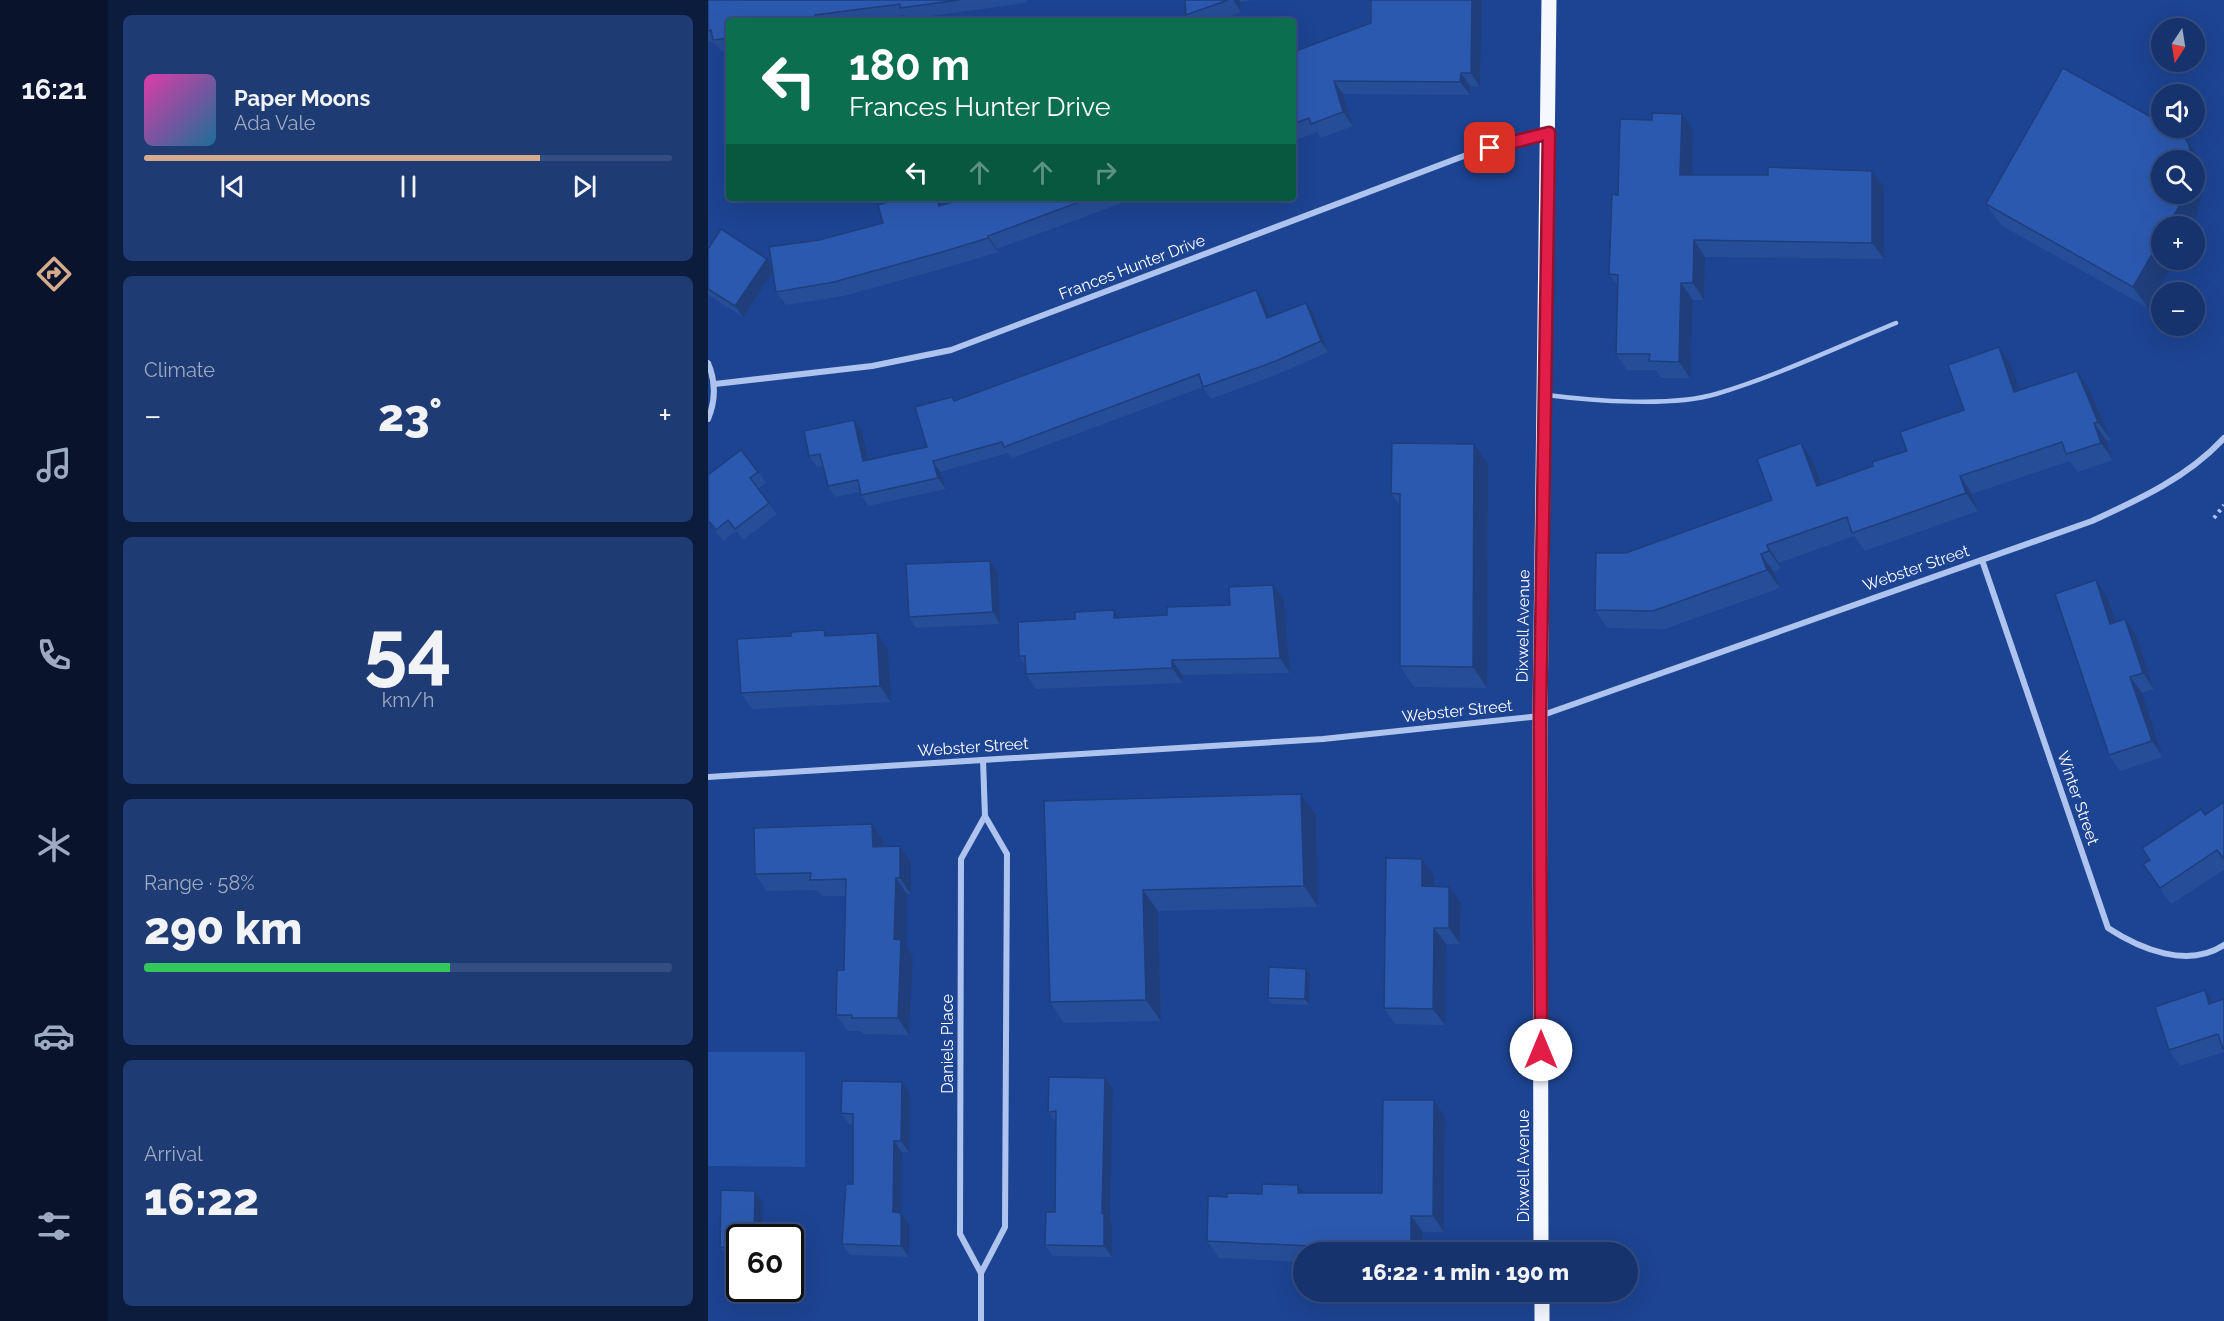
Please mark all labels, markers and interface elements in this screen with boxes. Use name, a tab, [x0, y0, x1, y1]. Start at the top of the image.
north arrow	[2151, 18, 2205, 72]
map controls	[2151, 18, 2205, 336]
text: 180 m	[849, 41, 970, 90]
icon: left	[750, 42, 828, 120]
text: 16:21	[22, 74, 86, 105]
button: sound	[2151, 84, 2205, 138]
text: Paper Moons	[234, 85, 370, 111]
text: Frances Hunter Drive	[849, 91, 1111, 122]
text: Ada Vale	[234, 111, 316, 135]
pin	[1464, 122, 1515, 173]
icon: arrive	[1473, 131, 1506, 164]
button: search	[2151, 150, 2205, 204]
icon: left	[900, 156, 933, 189]
icon: ahead	[963, 156, 996, 189]
icon: ahead	[1026, 156, 1059, 189]
icon: right	[1089, 156, 1122, 189]
icon: previous	[216, 170, 249, 203]
icon: pause	[392, 170, 425, 203]
icon: next	[568, 170, 601, 203]
button: +	[2151, 216, 2205, 270]
street label: Frances Hunter Drive	[1056, 230, 1208, 304]
icon: directions	[33, 253, 75, 295]
button: −	[2151, 282, 2205, 336]
text: Climate	[144, 358, 215, 382]
text: 23°	[378, 389, 442, 442]
text: −	[144, 396, 162, 435]
text: +	[658, 396, 672, 435]
icon: music	[33, 444, 75, 486]
street label: Webster Street	[1860, 541, 1972, 595]
street label: Dixwell Avenue	[1513, 569, 1533, 683]
text: 54	[364, 603, 452, 694]
icon: phone	[33, 634, 75, 676]
text: km/h	[382, 688, 434, 712]
street label: Webster Street	[1401, 696, 1514, 726]
street label: Webster Street	[917, 734, 1030, 760]
street label: Winter Street	[2053, 749, 2103, 848]
icon: climate	[33, 824, 75, 866]
text: Range · 58%	[144, 871, 255, 895]
text: 290 km	[144, 902, 302, 955]
street label: Daniels Place	[938, 994, 957, 1094]
icon: car	[33, 1015, 75, 1057]
position arrow	[1509, 1018, 1573, 1082]
street label: Dixwell Avenue	[1514, 1109, 1533, 1223]
text: Arrival	[144, 1142, 203, 1166]
text: 16:22	[144, 1173, 259, 1226]
icon: filters	[33, 1205, 75, 1247]
speed limit sign: 60	[726, 1224, 804, 1302]
text: 16:22 · 1 min · 190 m	[1362, 1259, 1569, 1285]

